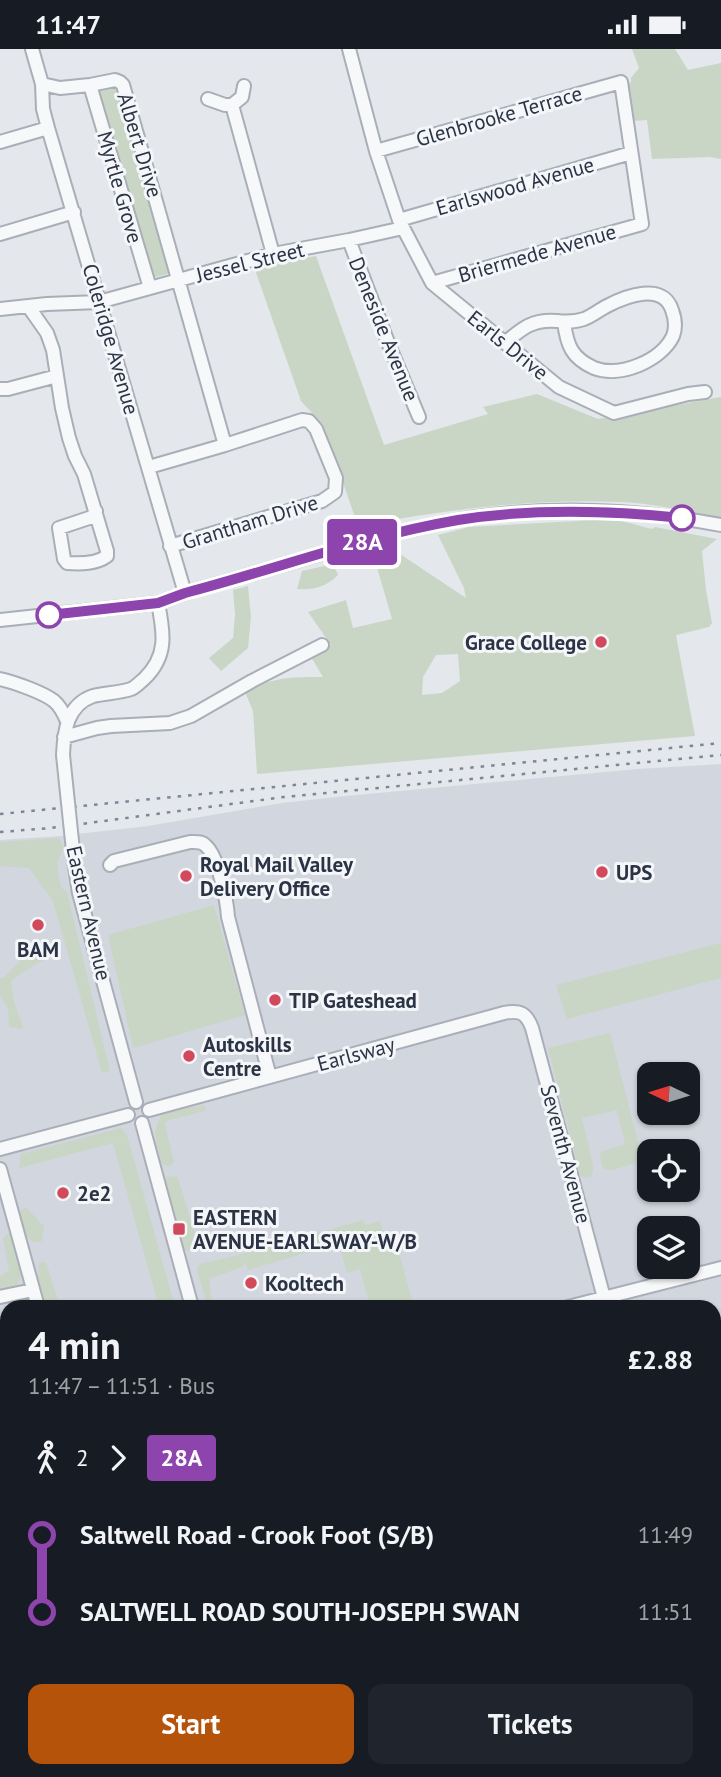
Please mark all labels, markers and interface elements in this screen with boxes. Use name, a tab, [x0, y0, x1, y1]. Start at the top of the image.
text: 11:47	[35, 8, 101, 41]
street label: Glenbrooke Terrace	[413, 79, 585, 153]
street label: Albert Drive	[111, 89, 169, 201]
street label: Myrtle Grove	[91, 128, 149, 246]
street label: Earlswood Avenue	[433, 151, 597, 221]
street label: Briermede Avenue	[455, 218, 619, 288]
street label: Jessel Street	[192, 236, 307, 289]
street label: Deneside Avenue	[343, 253, 425, 405]
street label: Coleridge Avenue	[77, 260, 145, 418]
street label: Earls Drive	[462, 304, 554, 386]
street label: Grantham Drive	[179, 489, 321, 555]
unlabelled marker	[669, 505, 695, 531]
line badge: 28A	[322, 519, 402, 565]
text: 28A	[341, 526, 383, 557]
unlabelled marker	[36, 602, 62, 628]
place label: Grace College	[465, 629, 587, 656]
marker: Grace College	[593, 634, 609, 650]
street label: Eastern Avenue	[60, 843, 118, 983]
place label: Royal Mail Valley Delivery Office	[200, 851, 354, 902]
place label: UPS	[616, 859, 652, 886]
marker: UPS	[594, 864, 610, 880]
marker: Royal Mail Valley Delivery Office	[178, 868, 194, 884]
marker: BAM	[30, 917, 46, 933]
place label: BAM	[17, 936, 59, 963]
place label: TIP Gateshead	[289, 987, 417, 1014]
marker: TIP Gateshead	[267, 992, 283, 1008]
place label: Autoskills Centre	[203, 1031, 292, 1082]
street label: Earlsway	[314, 1031, 398, 1077]
marker: Autoskills Centre	[181, 1048, 197, 1064]
north arrow	[637, 1062, 700, 1125]
map controls	[637, 1062, 700, 1279]
street label: Seventh Avenue	[535, 1082, 597, 1226]
button: locate	[637, 1139, 700, 1202]
place label: 2e2	[77, 1180, 111, 1207]
marker: 2e2	[55, 1185, 71, 1201]
place label: EASTERN AVENUE-EARLSWAY-W/B	[193, 1204, 417, 1255]
button: layers	[637, 1216, 700, 1279]
marker: EASTERN AVENUE-EARLSWAY-W/B	[171, 1221, 187, 1237]
place label: Kooltech	[265, 1270, 344, 1297]
marker: Kooltech	[243, 1275, 259, 1291]
text: 4 min	[28, 1320, 121, 1369]
text: £2.88	[628, 1343, 693, 1376]
text: 11:47 – 11:51 · Bus	[28, 1371, 215, 1400]
icon: walk	[28, 1439, 66, 1477]
icon: forward	[99, 1439, 137, 1477]
text: 28A	[161, 1442, 202, 1473]
text: 2	[76, 1443, 89, 1472]
text: Saltwell Road - Crook Foot (S/B)	[80, 1518, 434, 1551]
text: 11:49	[638, 1520, 693, 1549]
text: SALTWELL ROAD SOUTH-JOSEPH SWAN	[80, 1595, 520, 1628]
text: 11:51	[638, 1597, 693, 1626]
button: Start	[28, 1684, 354, 1764]
button: Tickets	[368, 1684, 693, 1764]

